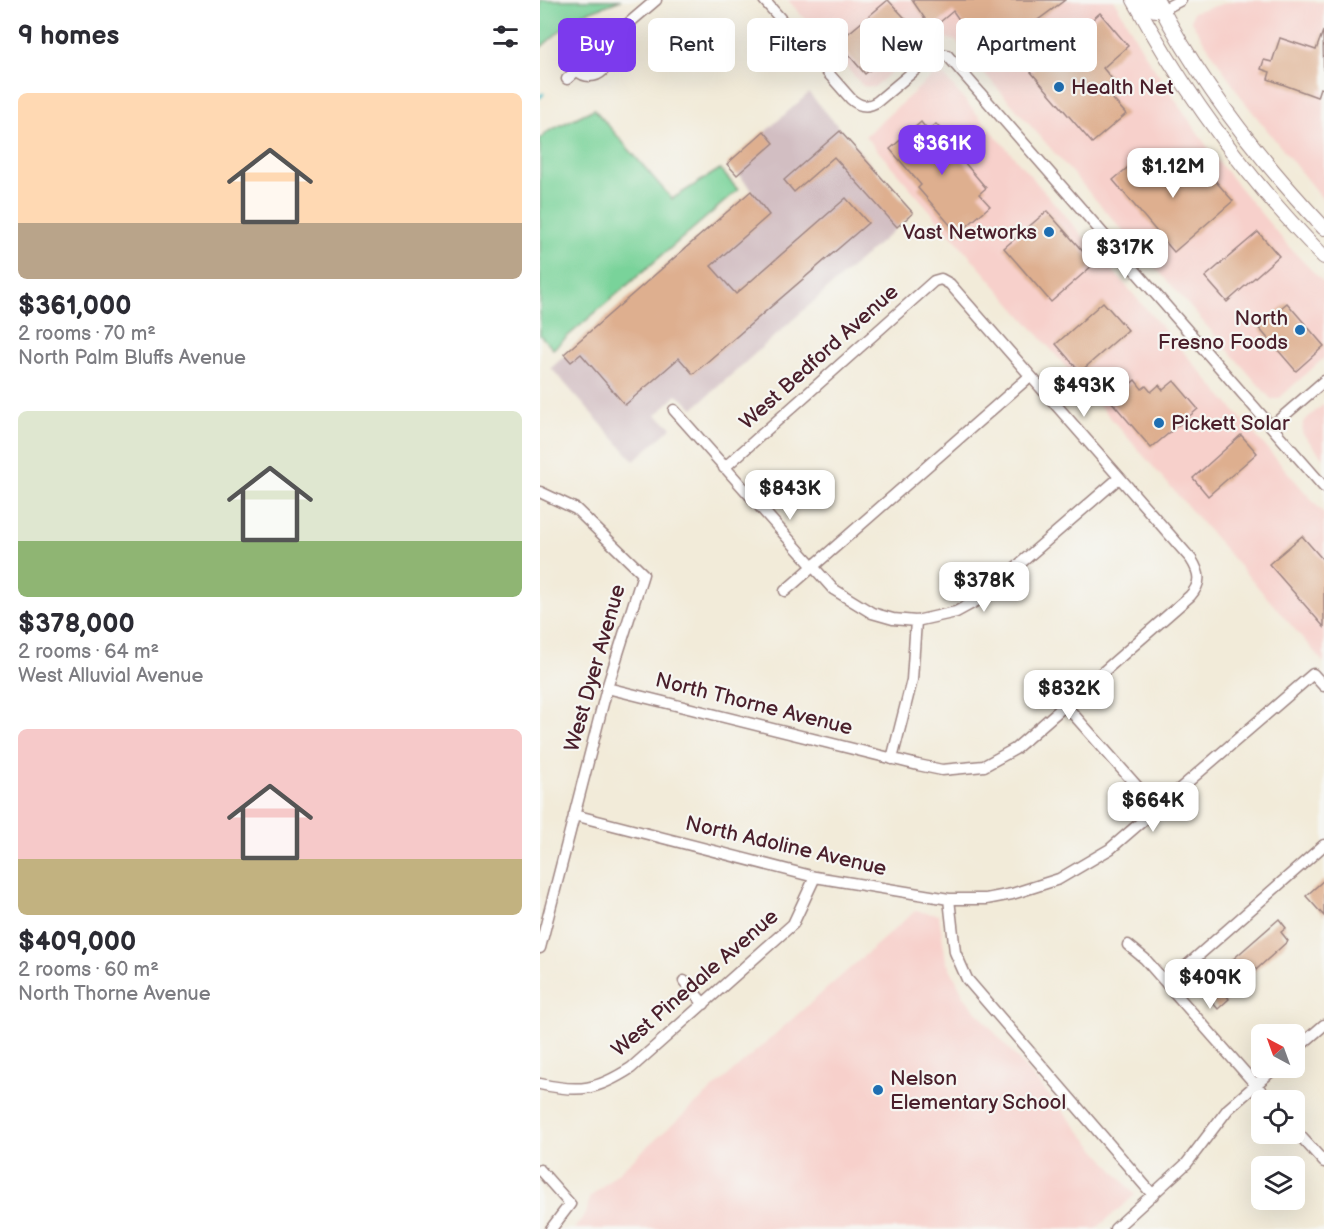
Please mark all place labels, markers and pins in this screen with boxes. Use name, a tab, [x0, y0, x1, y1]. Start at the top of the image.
place label: Health Net	[1071, 75, 1174, 100]
marker: Health Net	[1052, 80, 1066, 94]
pin: $361K	[900, 125, 984, 176]
pin: $1.12M	[1124, 148, 1222, 199]
place label: Vast Networks	[902, 220, 1037, 245]
marker: Vast Networks	[1042, 225, 1056, 239]
pin: $317K	[1083, 229, 1167, 280]
place label: North Fresno Foods	[1158, 306, 1288, 355]
marker: North Fresno Foods	[1293, 323, 1307, 337]
pin: $493K	[1042, 367, 1126, 418]
place label: Pickett Solar	[1171, 411, 1290, 436]
marker: Pickett Solar	[1152, 416, 1166, 430]
pin: $843K	[748, 470, 832, 521]
pin: $378K	[942, 562, 1026, 613]
pin: $832K	[1027, 670, 1111, 721]
pin: $664K	[1111, 782, 1195, 833]
pin: $409K	[1168, 959, 1252, 1010]
place label: Nelson Elementary School	[890, 1066, 1066, 1115]
marker: Nelson Elementary School	[871, 1083, 885, 1097]

